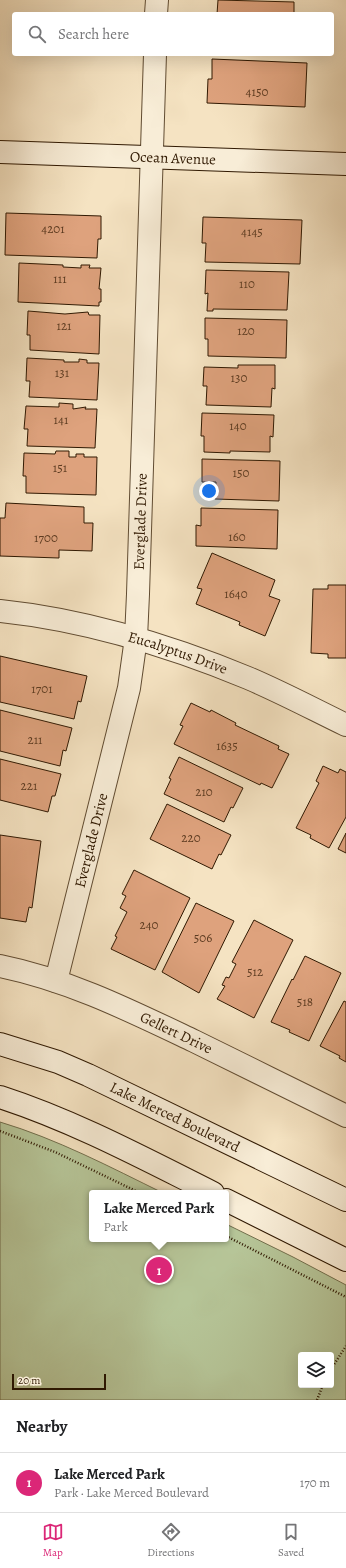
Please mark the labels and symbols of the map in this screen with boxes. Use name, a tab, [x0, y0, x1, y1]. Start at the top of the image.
house number: 4150	[246, 83, 268, 100]
street label: Ocean Avenue	[129, 147, 217, 169]
house number: 4201	[41, 220, 65, 237]
house number: 4145	[241, 223, 263, 240]
house number: 111	[53, 270, 67, 287]
house number: 110	[239, 275, 255, 292]
house number: 121	[56, 317, 72, 334]
house number: 120	[237, 322, 255, 339]
house number: 131	[55, 364, 70, 381]
house number: 130	[231, 369, 247, 386]
house number: 141	[54, 411, 69, 428]
house number: 140	[229, 417, 247, 434]
house number: 151	[53, 459, 68, 476]
house number: 150	[233, 464, 250, 481]
street label: Everglade Drive	[129, 472, 152, 570]
your location	[199, 481, 219, 501]
house number: 160	[228, 528, 246, 545]
house number: 1700	[34, 529, 58, 546]
house number: 1640	[224, 585, 248, 602]
street label: Eucalyptus Drive	[126, 626, 231, 679]
house number: 1701	[31, 680, 53, 697]
house number: 211	[27, 731, 43, 748]
house number: 1635	[216, 737, 238, 754]
house number: 221	[21, 777, 38, 794]
house number: 210	[195, 783, 213, 800]
street label: Everglade Drive	[70, 791, 113, 890]
house number: 220	[181, 829, 201, 846]
house number: 240	[140, 916, 159, 933]
house number: 506	[194, 929, 212, 946]
house number: 512	[247, 963, 263, 980]
house number: 518	[297, 993, 313, 1010]
street label: Gellert Drive	[137, 1007, 216, 1059]
street label: Lake Merced Boulevard	[107, 1077, 244, 1157]
pin: 1	[146, 1255, 172, 1285]
scale bar	[12, 1372, 106, 1391]

